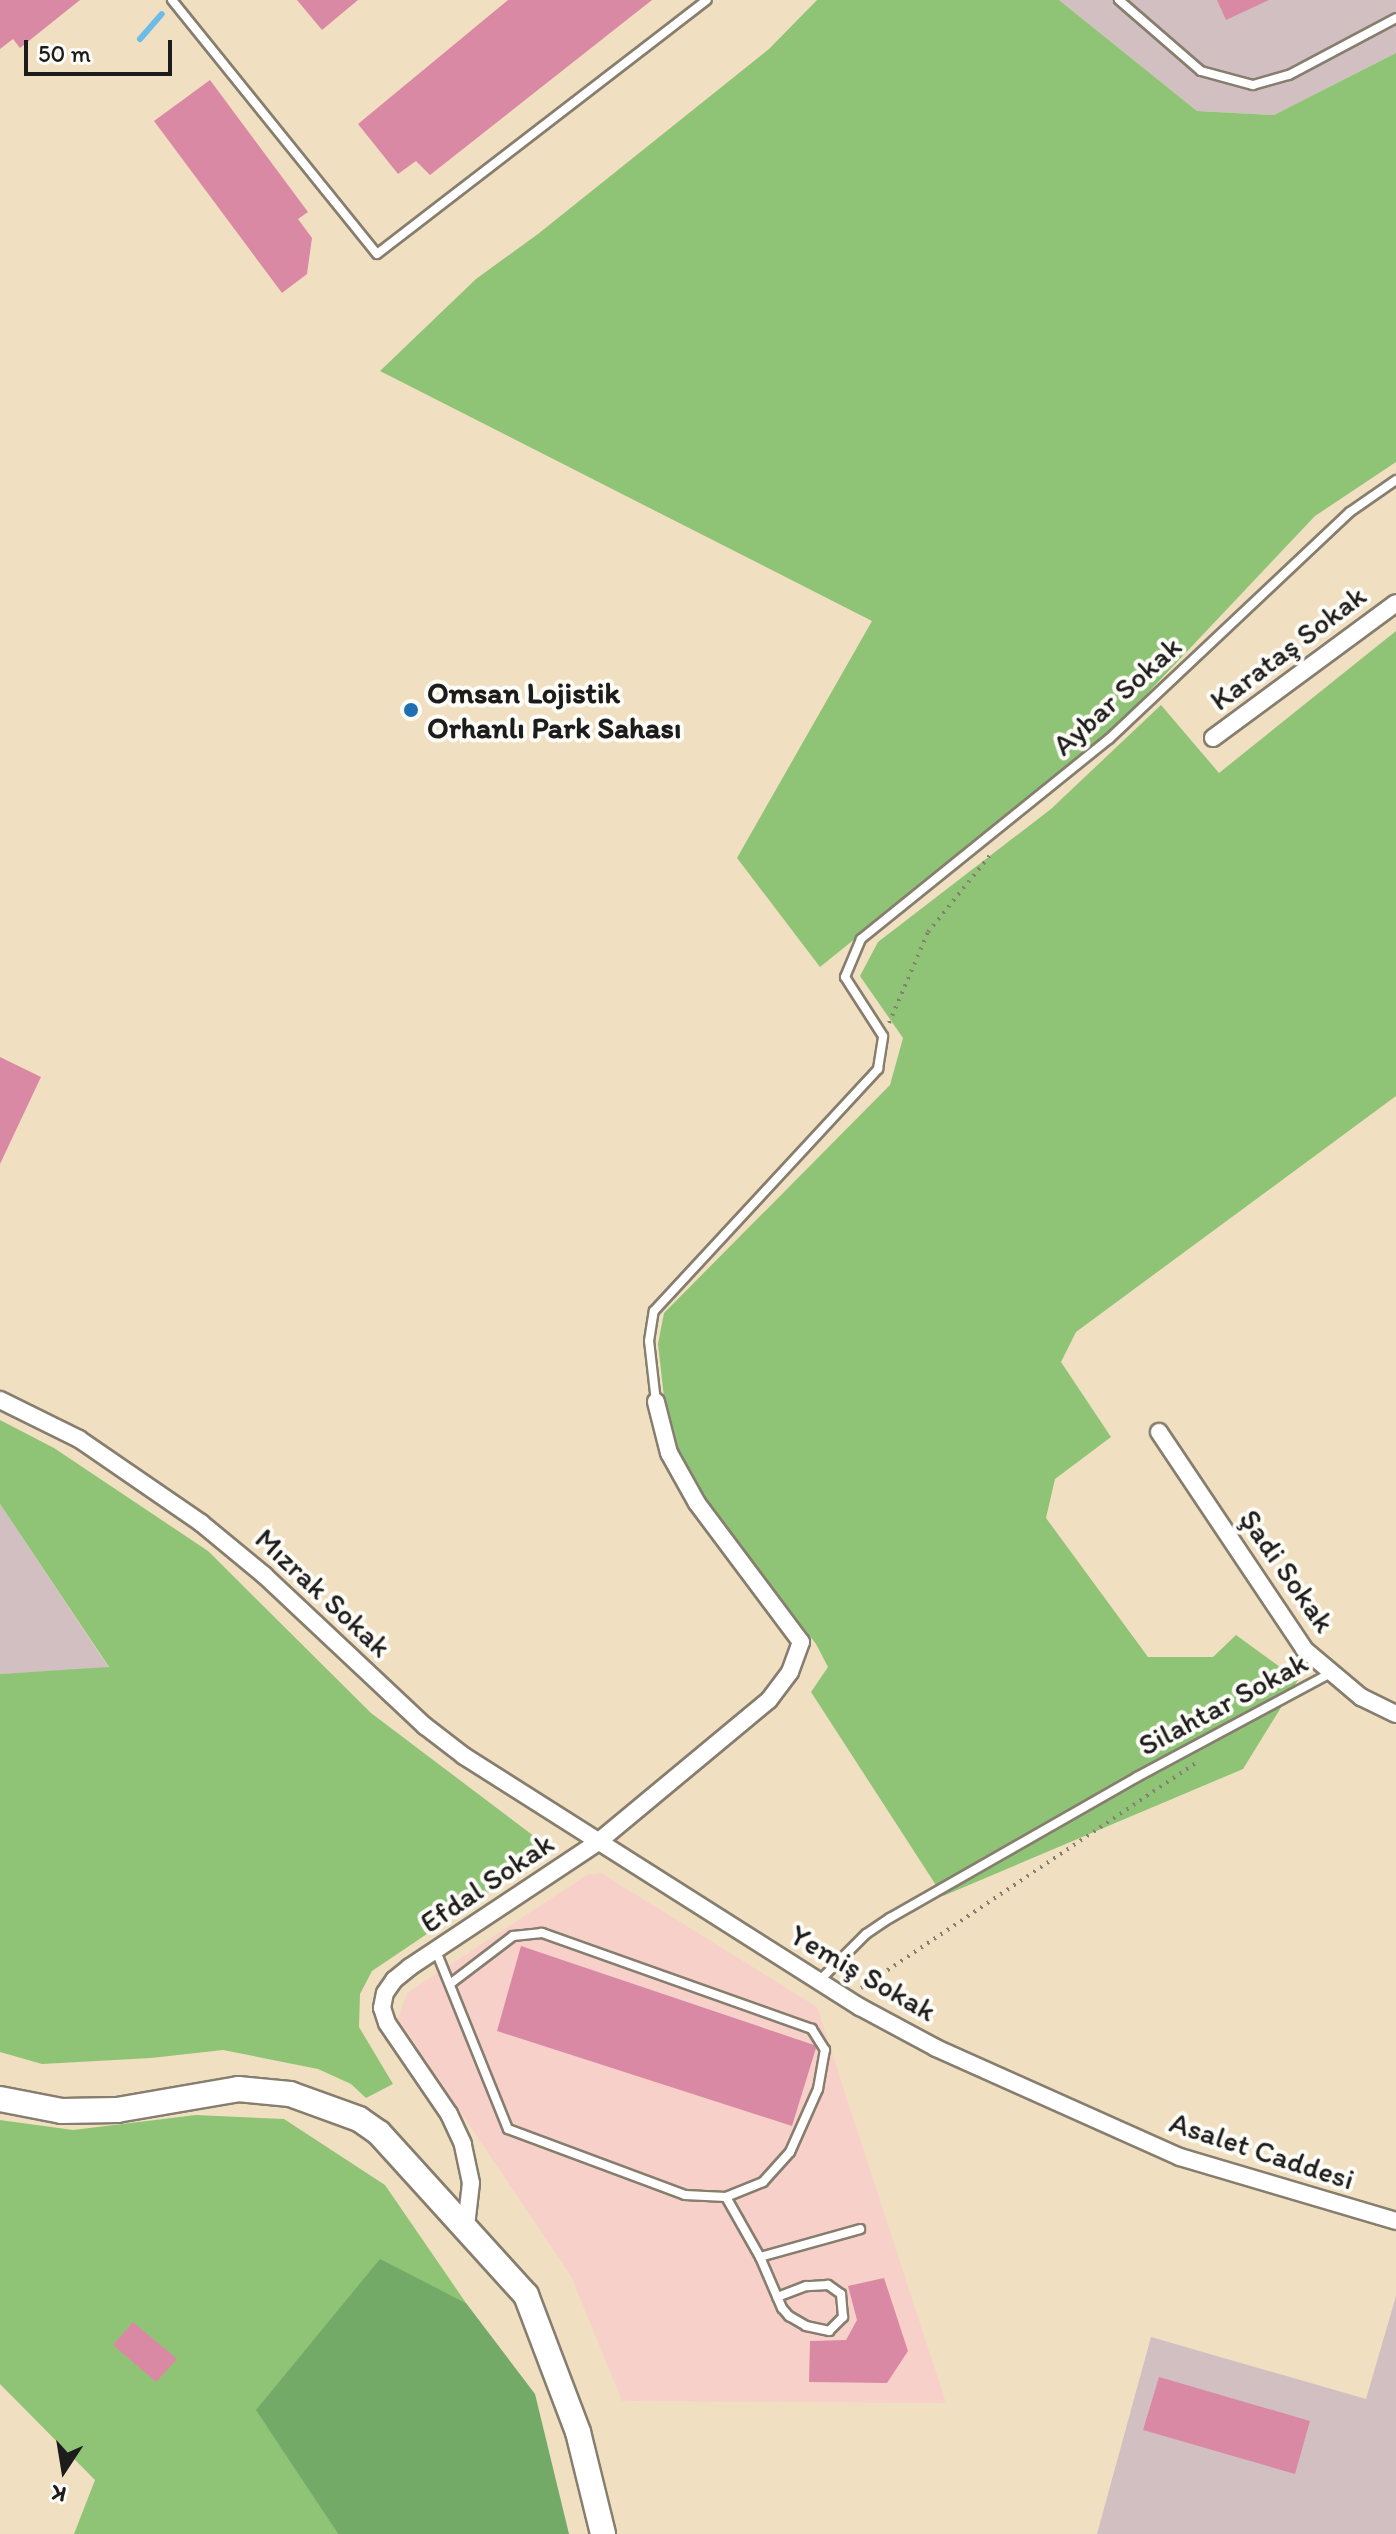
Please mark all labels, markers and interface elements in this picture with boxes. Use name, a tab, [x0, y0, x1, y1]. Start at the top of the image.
scale bar	[28, 24, 176, 74]
text: 50 m	[38, 39, 91, 68]
street label: Karataş Sokak	[1203, 578, 1373, 718]
street label: Aybar Sokak	[1045, 629, 1189, 763]
place label: Omsan Lojistik Orhanlı Park Sahası	[427, 675, 682, 746]
marker: Omsan Lojistik Orhanlı Park Sahası	[402, 701, 420, 719]
street label: Şadi Sokak	[1232, 1503, 1342, 1639]
street label: Mızrak Sokak	[248, 1521, 398, 1665]
street label: Silahtar Sokak	[1132, 1644, 1314, 1764]
street label: Efdal Sokak	[414, 1825, 560, 1941]
street label: Yemiş Sokak	[784, 1917, 942, 2029]
street label: Asalet Caddesi	[1165, 2104, 1359, 2198]
north arrow	[24, 2430, 104, 2510]
text: K	[49, 2479, 69, 2509]

